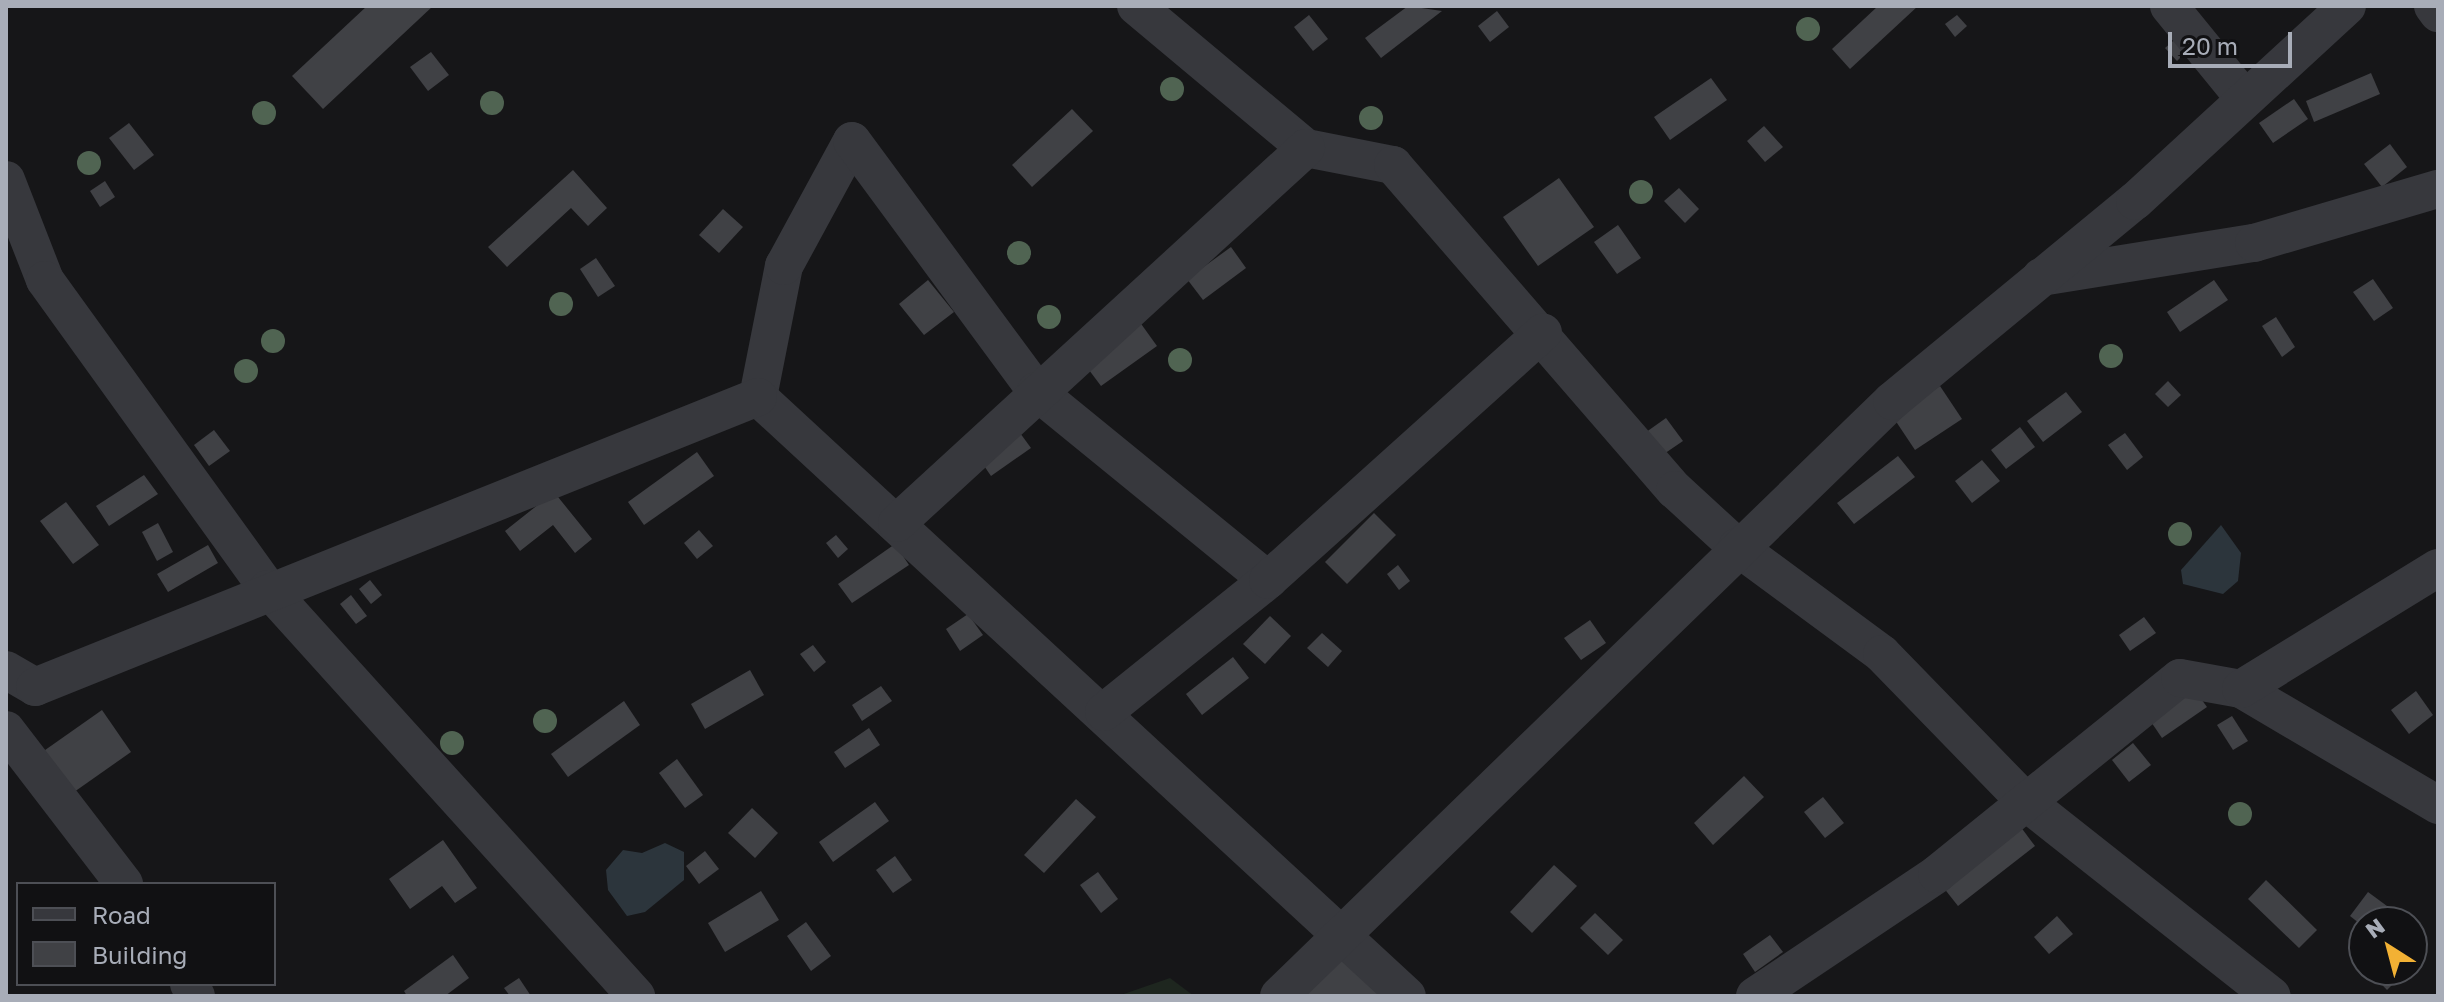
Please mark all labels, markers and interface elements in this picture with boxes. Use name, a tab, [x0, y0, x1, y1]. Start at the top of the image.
scale bar	[2172, 16, 2296, 66]
text: 20 m	[2182, 31, 2238, 60]
legend	[16, 882, 276, 986]
text: Road	[92, 900, 151, 929]
north arrow	[2348, 906, 2428, 986]
text: N	[2360, 912, 2389, 944]
text: Building	[92, 940, 187, 969]

